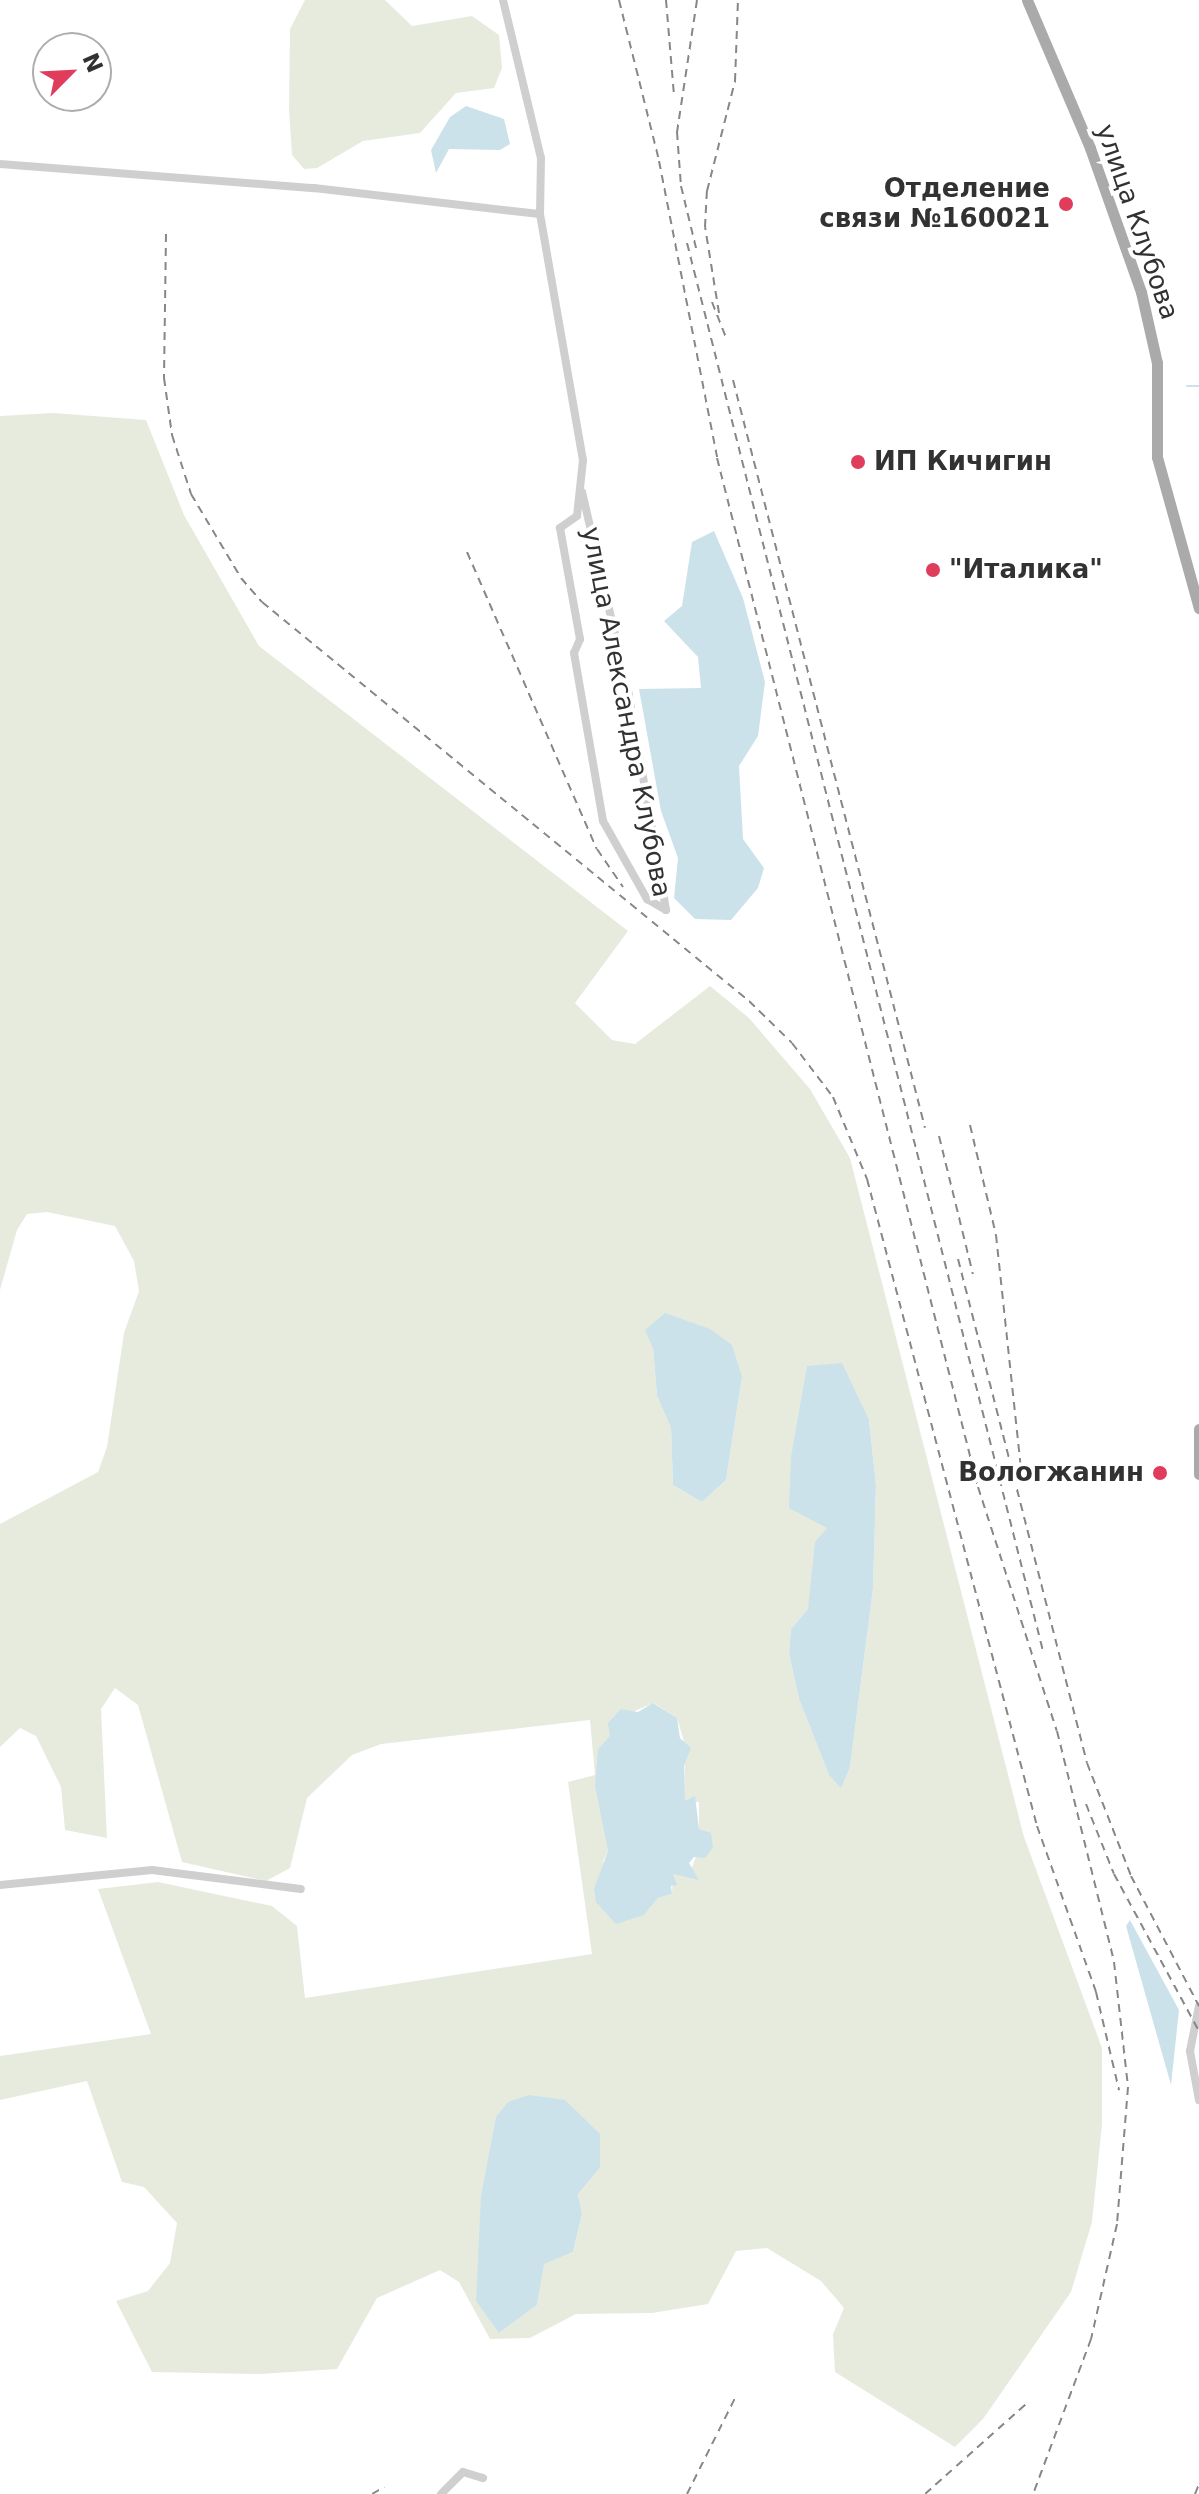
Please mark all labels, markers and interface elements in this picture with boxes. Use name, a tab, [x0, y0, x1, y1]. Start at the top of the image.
north arrow	[32, 32, 112, 112]
text: N	[77, 49, 108, 76]
street label: улица Клубова	[1089, 120, 1185, 324]
place label: Отделение связи №160021	[819, 173, 1050, 234]
marker: Отделение связи №160021	[1057, 195, 1075, 213]
place label: ИП Кичигин	[874, 446, 1052, 478]
marker: ИП Кичигин	[849, 453, 867, 471]
street label: улица Александра Клубова	[575, 524, 677, 900]
place label: "Италика"	[949, 554, 1103, 586]
marker: "Италика"	[924, 561, 942, 579]
place label: Вологжанин	[958, 1457, 1144, 1489]
marker: Вологжанин	[1151, 1464, 1169, 1482]

